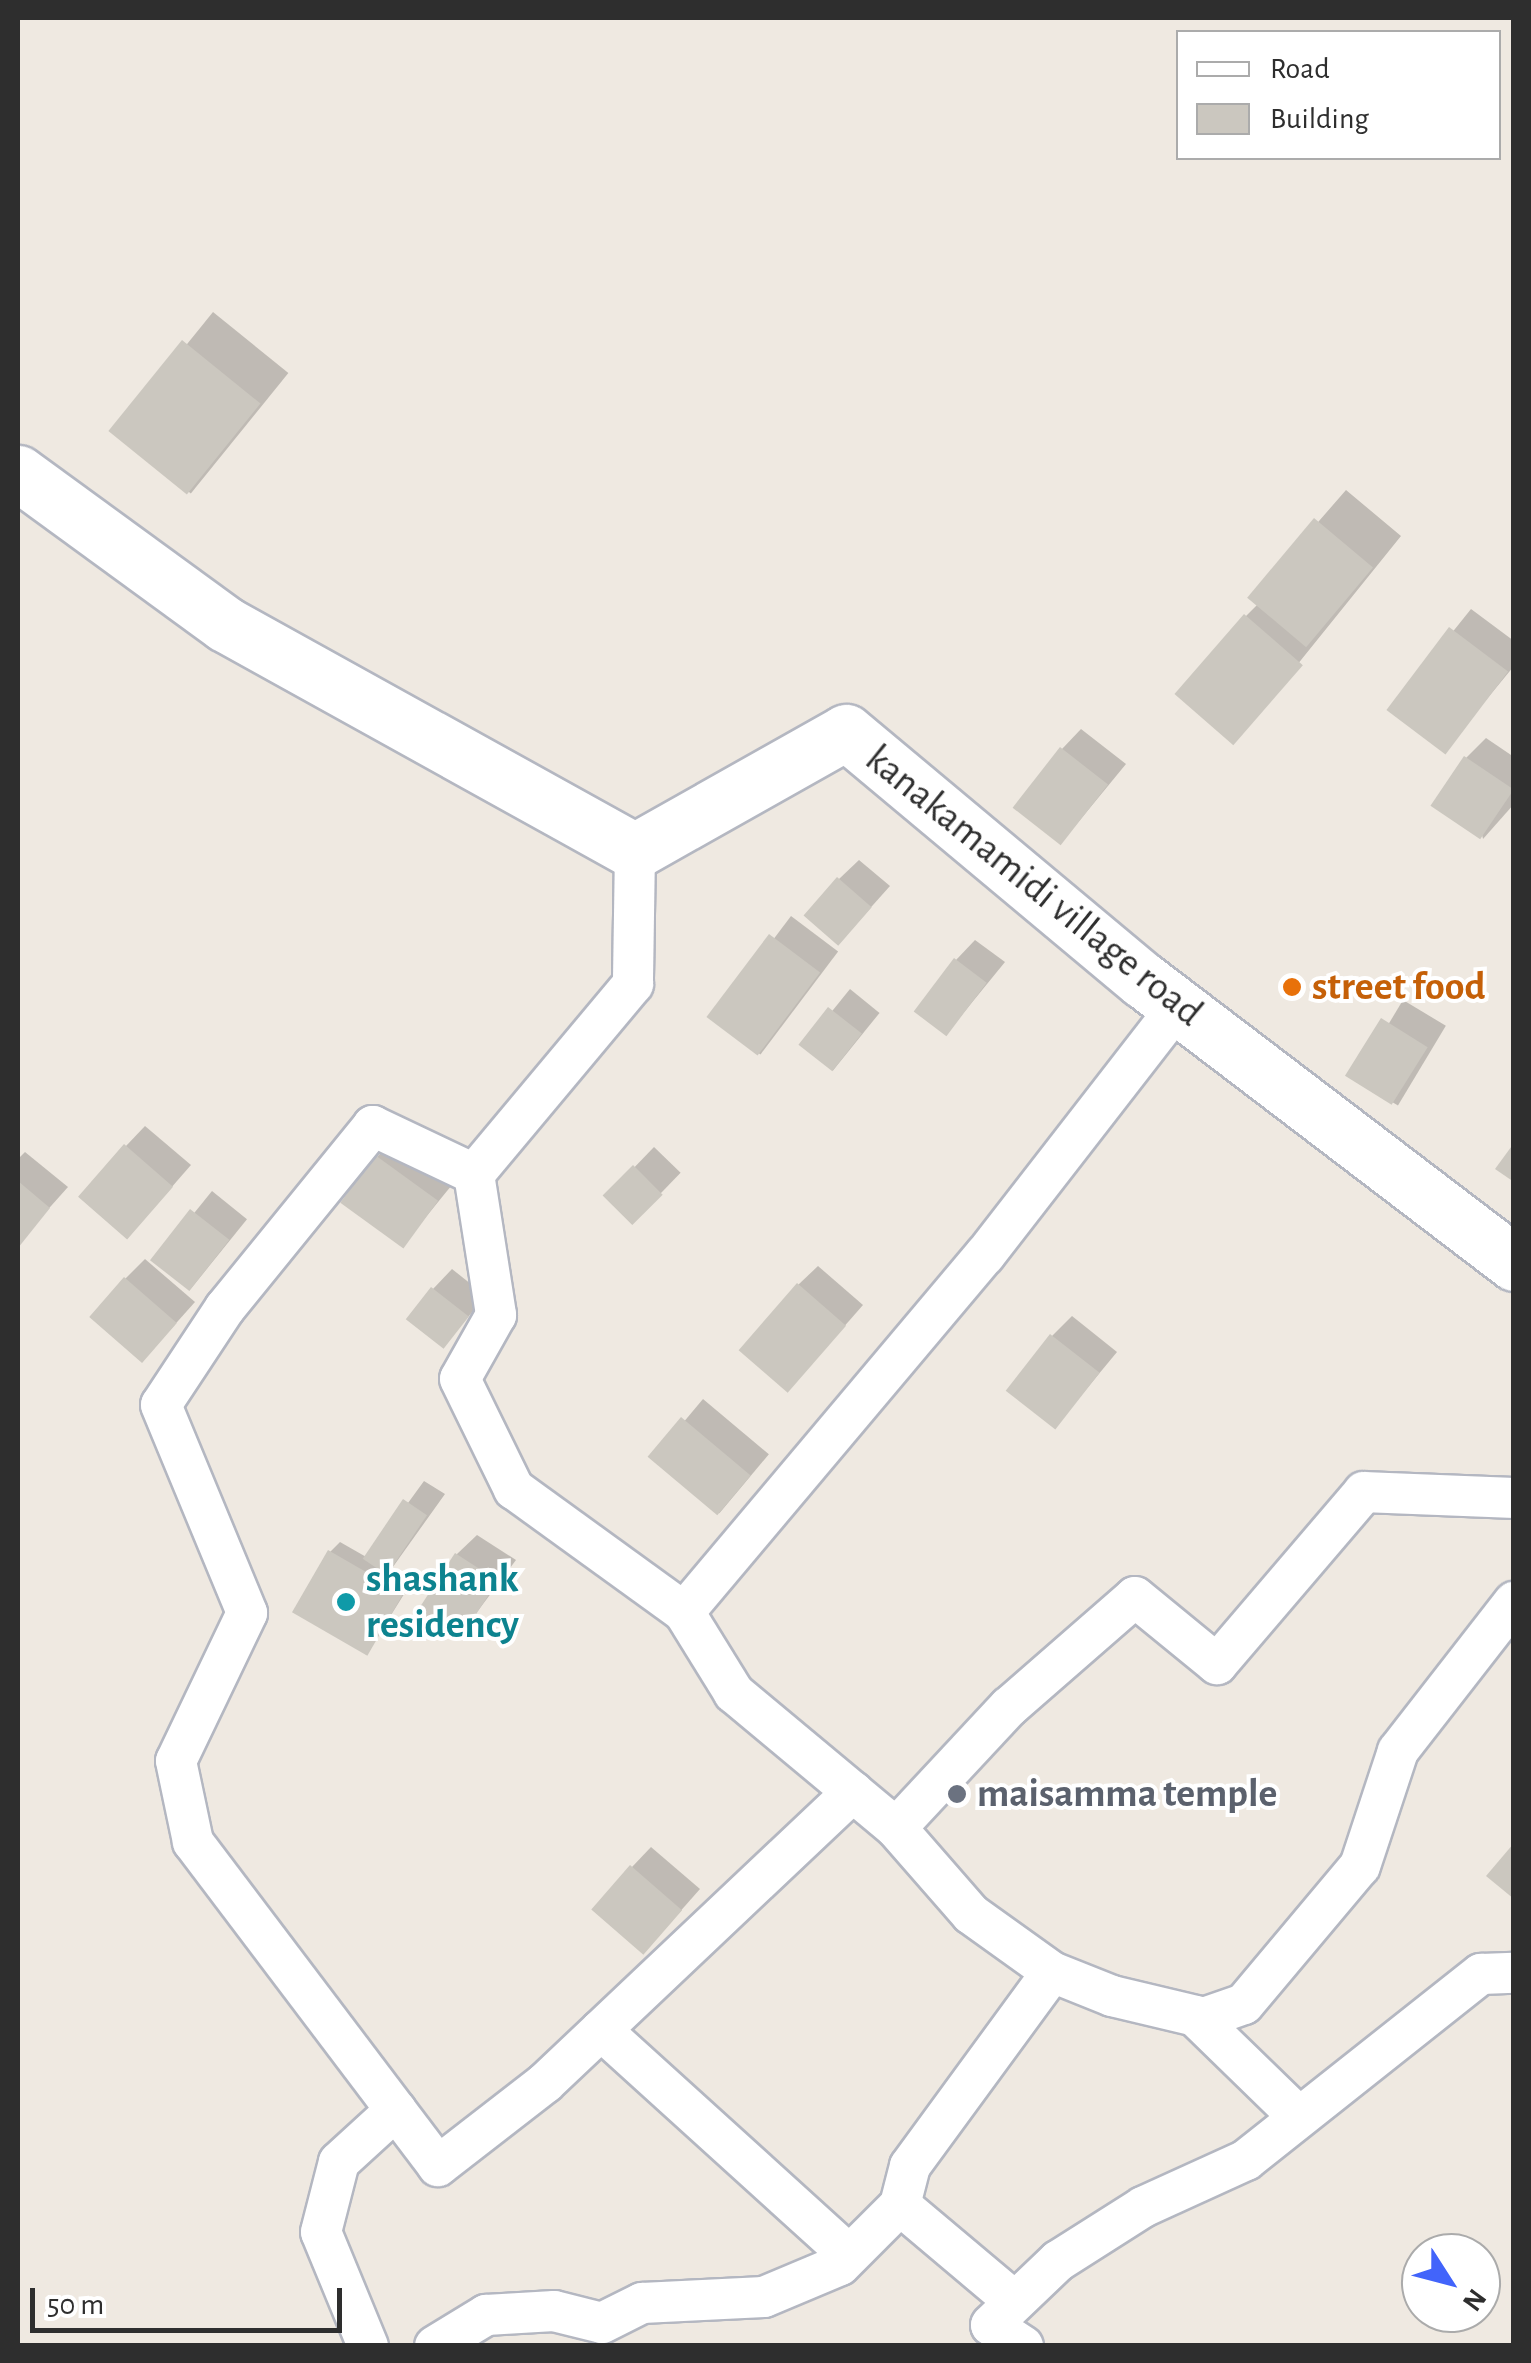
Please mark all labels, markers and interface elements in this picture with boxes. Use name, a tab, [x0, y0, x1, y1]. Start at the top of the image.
legend	[1176, 30, 1501, 160]
text: Road	[1270, 54, 1330, 84]
text: Building	[1270, 104, 1369, 134]
street label: kanakamamidi village road	[856, 735, 1212, 1037]
place label: street food	[1312, 963, 1485, 1011]
marker: street food	[1281, 976, 1303, 998]
place label: shashank residency	[366, 1555, 519, 1649]
marker: shashank residency	[335, 1591, 357, 1613]
place label: maisamma temple	[977, 1770, 1277, 1818]
marker: maisamma temple	[946, 1783, 968, 1805]
north arrow	[1401, 2233, 1501, 2333]
scale bar	[35, 2268, 348, 2330]
text: N	[1457, 2283, 1491, 2316]
text: 50 m	[47, 2290, 104, 2320]

